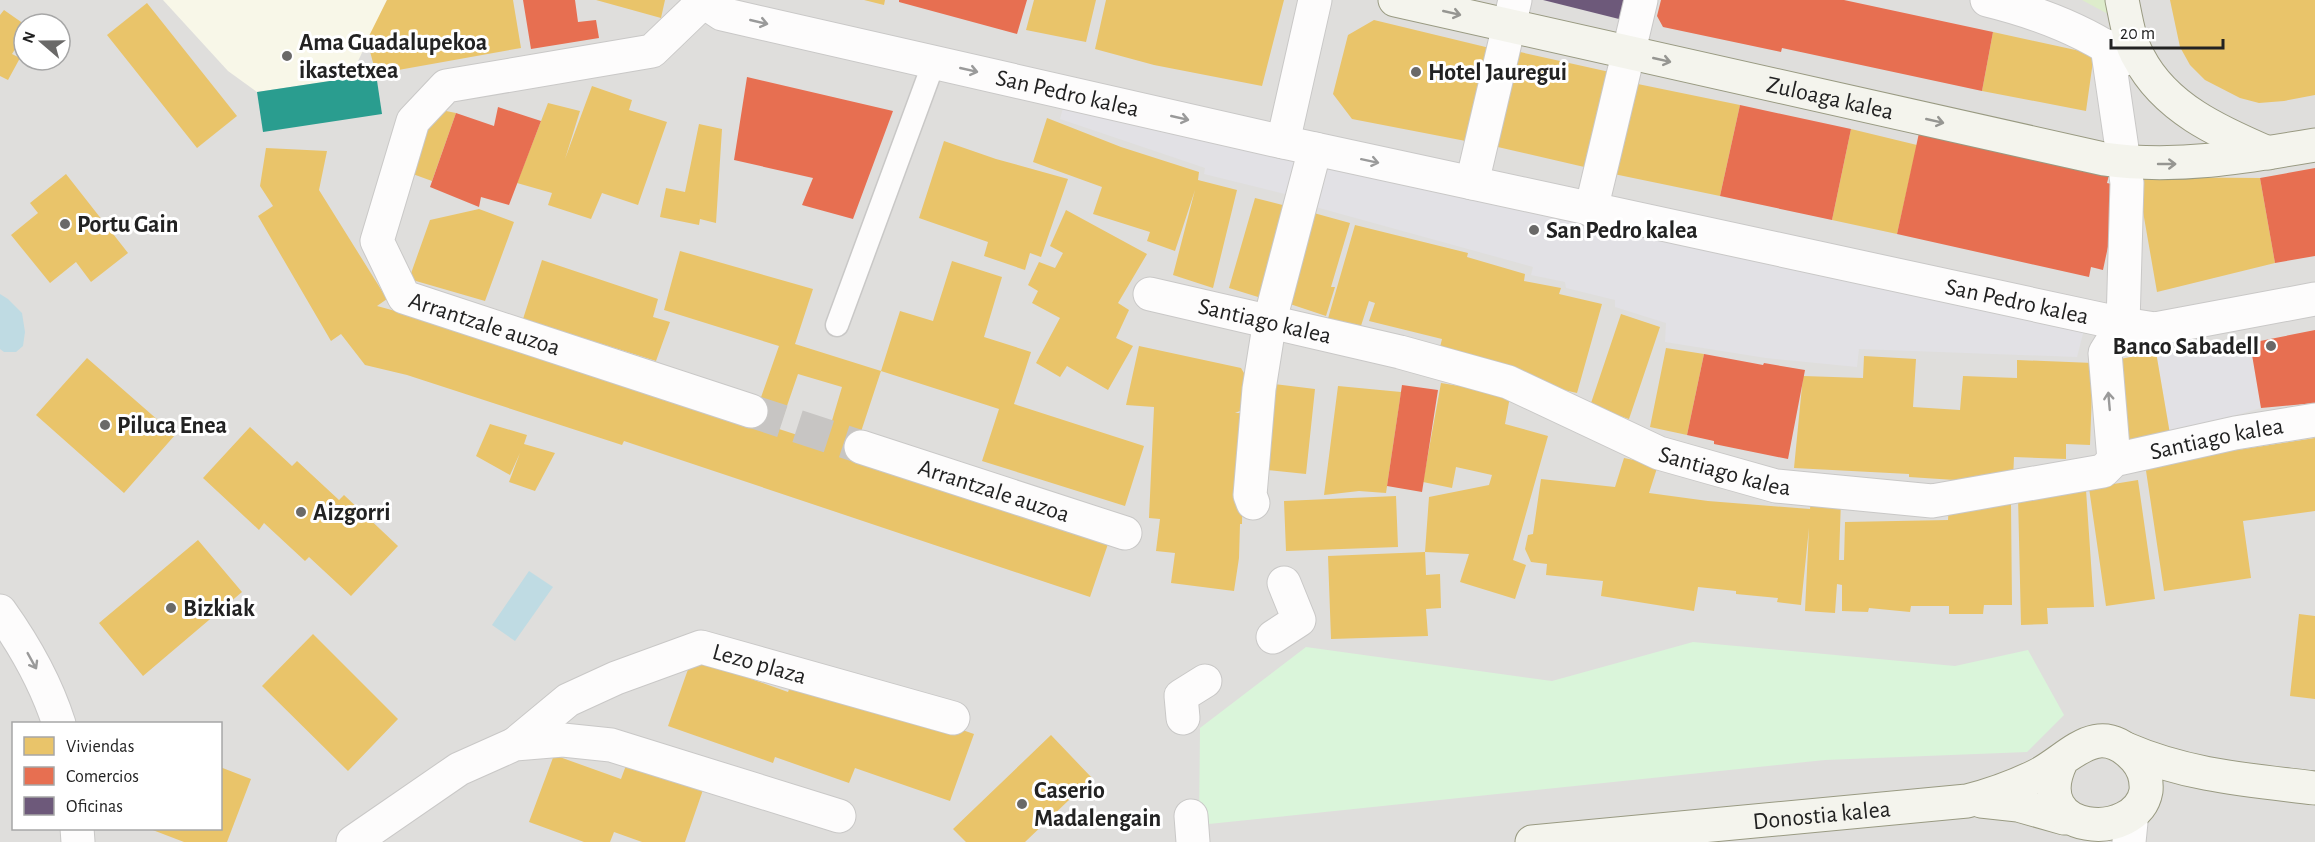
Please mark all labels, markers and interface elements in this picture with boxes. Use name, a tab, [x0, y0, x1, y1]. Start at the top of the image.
one-way arrow	[1442, 7, 1461, 19]
north arrow	[12, 12, 72, 72]
scale bar	[2111, 12, 2224, 50]
one-way arrow	[748, 17, 768, 28]
text: 20 m	[2120, 25, 2155, 43]
text: N	[19, 29, 38, 45]
place label: Ama Guadalupekoa ikastetxea	[299, 31, 487, 83]
marker: Ama Guadalupekoa ikastetxea	[280, 49, 294, 63]
one-way arrow	[1652, 55, 1672, 66]
place label: Hotel Jauregui	[1428, 61, 1567, 85]
one-way arrow	[959, 65, 978, 76]
marker: Hotel Jauregui	[1409, 65, 1423, 79]
street label: San Pedro kalea	[993, 66, 1141, 122]
street label: Zuloaga kalea	[1764, 73, 1896, 124]
one-way arrow	[1170, 113, 1189, 125]
one-way arrow	[1924, 116, 1944, 127]
one-way arrow	[1360, 156, 1379, 167]
one-way arrow	[2157, 158, 2177, 170]
place label: Portu Gain	[77, 213, 179, 237]
marker: Portu Gain	[58, 217, 72, 231]
place label: San Pedro kalea	[1546, 219, 1698, 243]
marker: San Pedro kalea	[1527, 223, 1541, 237]
street label: San Pedro kalea	[1943, 275, 2091, 329]
street label: Arrantzale auzoa	[406, 288, 563, 360]
street label: Santiago kalea	[1196, 295, 1334, 349]
place label: Banco Sabadell	[2113, 335, 2259, 359]
marker: Banco Sabadell	[2264, 339, 2278, 353]
one-way arrow	[2103, 392, 2114, 412]
place label: Piluca Enea	[117, 414, 227, 438]
street label: Santiago kalea	[2148, 414, 2285, 465]
marker: Piluca Enea	[98, 418, 112, 432]
street label: Santiago kalea	[1656, 443, 1792, 500]
street label: Arrantzale auzoa	[915, 455, 1072, 527]
place label: Aizgorri	[313, 501, 390, 525]
marker: Aizgorri	[294, 505, 308, 519]
place label: Bizkiak	[183, 597, 255, 621]
marker: Bizkiak	[164, 601, 178, 615]
street label: Lezo plaza	[710, 640, 809, 689]
one-way arrow	[27, 651, 38, 669]
legend	[12, 722, 222, 830]
text: Viviendas	[66, 738, 134, 756]
text: Comercios	[66, 768, 139, 786]
place label: Caserio Madalengain	[1034, 779, 1161, 831]
marker: Caserio Madalengain	[1015, 797, 1029, 811]
street label: Donostia kalea	[1752, 797, 1892, 834]
text: Oficinas	[66, 798, 123, 816]

